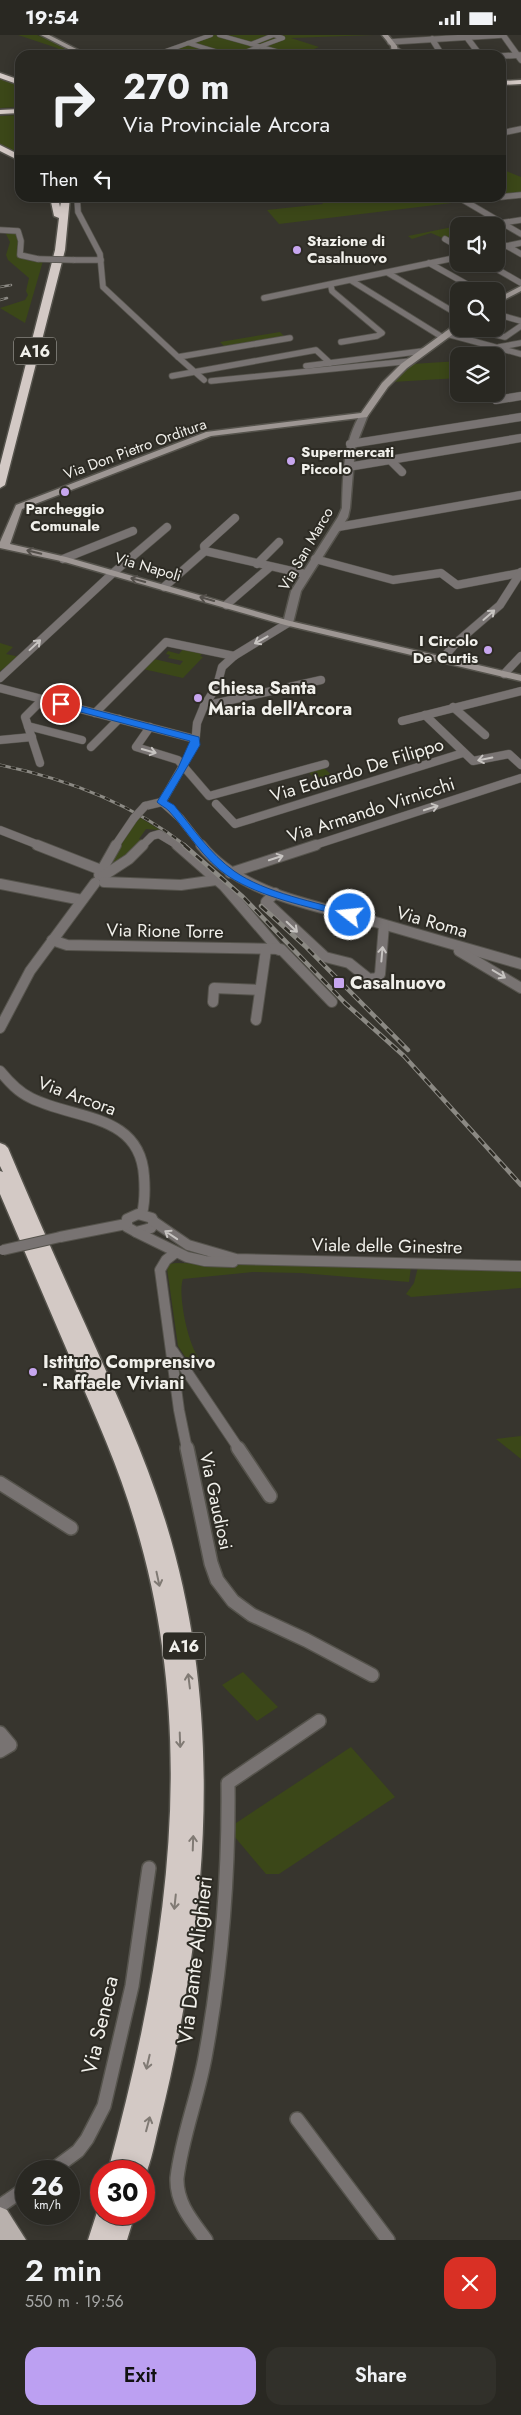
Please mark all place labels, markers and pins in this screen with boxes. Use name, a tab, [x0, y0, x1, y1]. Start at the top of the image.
place label: Stazione di Casalnuovo	[307, 230, 387, 269]
marker: Stazione di Casalnuovo	[291, 244, 303, 256]
place label: Supermercati Piccolo	[301, 441, 394, 480]
marker: Supermercati Piccolo	[285, 455, 297, 467]
marker: Parcheggio Comunale	[59, 486, 71, 498]
place label: Parcheggio Comunale	[26, 498, 105, 537]
place label: I Circolo De Curtis	[413, 630, 478, 669]
marker: I Circolo De Curtis	[482, 644, 494, 656]
place label: Chiesa Santa Maria dell'Arcora	[208, 675, 352, 722]
pin	[40, 683, 82, 725]
marker: Chiesa Santa Maria dell'Arcora	[192, 692, 204, 704]
place label: Casalnuovo	[350, 970, 446, 996]
marker: Casalnuovo	[332, 976, 346, 990]
place label: Istituto Comprensivo - Raffaele Viviani	[43, 1349, 216, 1396]
marker: Istituto Comprensivo - Raffaele Viviani	[27, 1366, 39, 1378]

